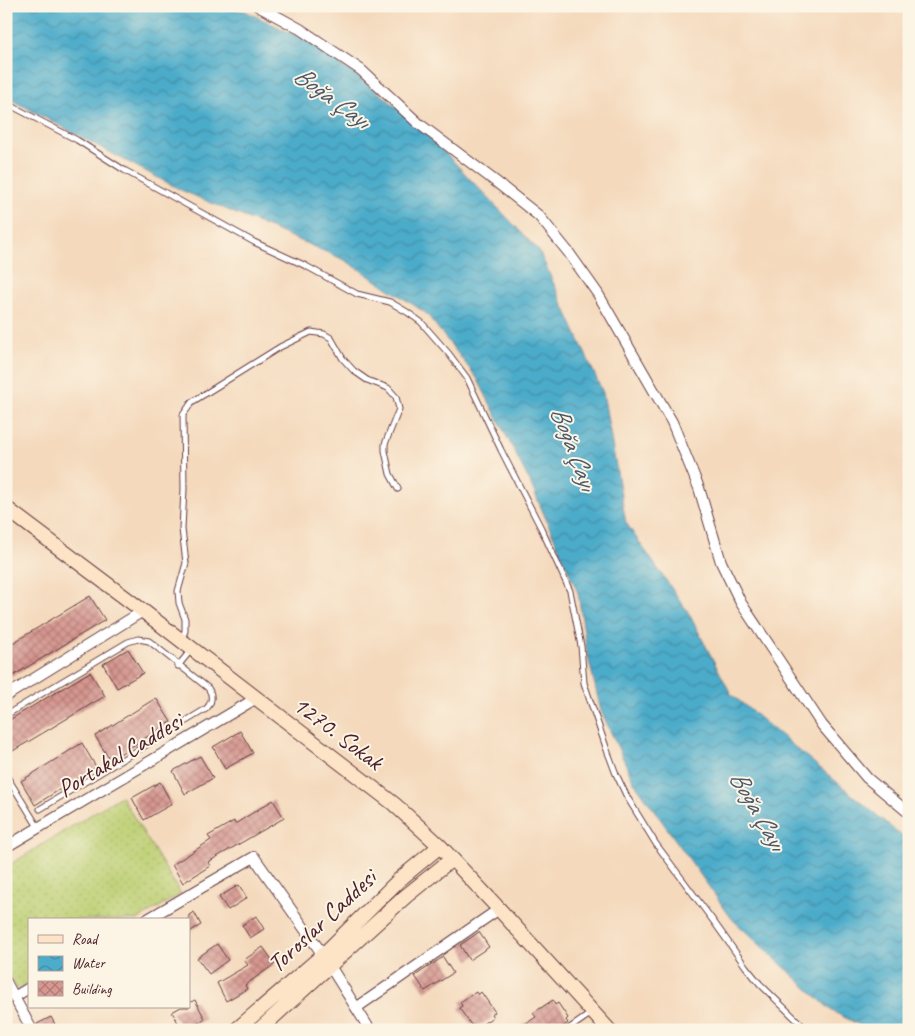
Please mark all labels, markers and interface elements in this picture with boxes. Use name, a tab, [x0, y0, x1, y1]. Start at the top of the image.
water label: Boğa Çayı	[287, 58, 379, 138]
water label: Boğa Çayı	[543, 402, 606, 497]
street label: 1270. Sokak	[286, 689, 391, 778]
street label: Portakal Caddesi	[52, 703, 191, 805]
water label: Boğa Çayı	[722, 764, 796, 859]
street label: Toroslar Caddesi	[261, 860, 386, 980]
legend	[28, 918, 190, 1008]
text: Road	[72, 930, 99, 949]
text: Water	[72, 954, 106, 973]
text: Building	[72, 980, 112, 999]

